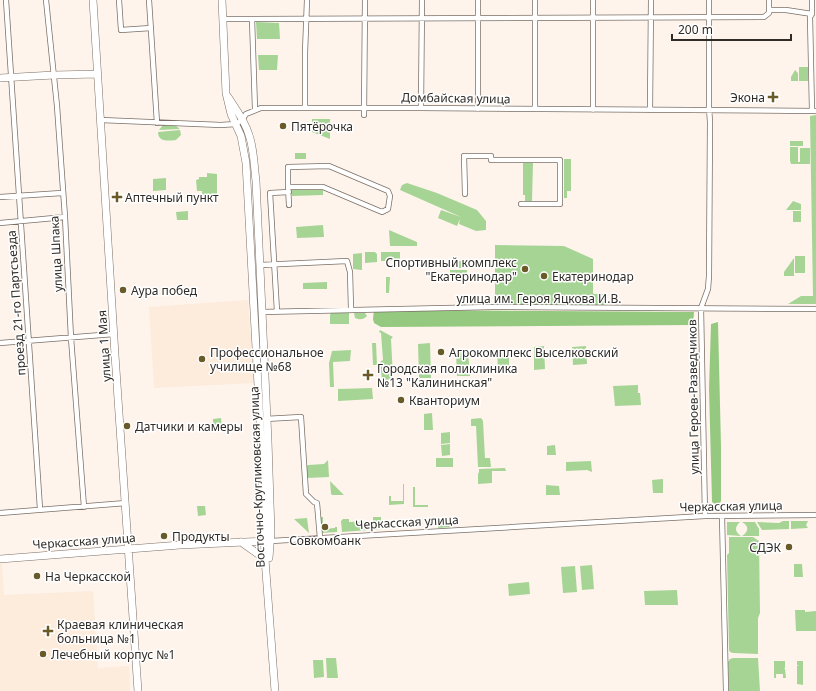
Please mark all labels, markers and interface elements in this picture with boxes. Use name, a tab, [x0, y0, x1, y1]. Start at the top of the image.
scale bar	[672, 16, 791, 42]
text: 200 m	[678, 21, 713, 38]
street label: Домбайская улица	[401, 89, 511, 107]
place label: Экона	[730, 89, 765, 106]
marker: Экона	[768, 92, 778, 102]
place label: Пятёрочка	[291, 118, 353, 135]
marker: Пятёрочка	[278, 121, 288, 131]
place label: Аптечный пункт	[125, 189, 219, 206]
marker: Аптечный пункт	[112, 192, 122, 202]
street label: улица Шпака	[46, 215, 66, 293]
street label: проезд 21-го Партсъезда	[2, 230, 30, 376]
place label: Спортивный комплекс "Екатеринодар"	[385, 254, 517, 285]
marker: Спортивный комплекс "Екатеринодар"	[520, 264, 530, 274]
place label: Екатеринодар	[552, 268, 634, 285]
marker: Екатеринодар	[539, 271, 549, 281]
place label: Аура побед	[131, 282, 198, 299]
marker: Аура побед	[118, 285, 128, 295]
street label: улица им. Героя Яцкова И.В.	[457, 290, 621, 307]
street label: улица 1 Мая	[93, 310, 115, 382]
street label: улица Героев-Разведчиков	[683, 319, 703, 475]
place label: Профессиональное училище №68	[210, 344, 324, 375]
place label: Агрокомплекс Выселковский	[449, 344, 619, 361]
marker: Агрокомплекс Выселковский	[436, 347, 446, 357]
marker: Профессиональное училище №68	[197, 354, 207, 364]
place label: Городская поликлиника №13 "Калининская"	[377, 360, 518, 391]
marker: Городская поликлиника №13 "Калининская"	[362, 369, 374, 381]
street label: Восточно-Кругликовская улица	[245, 386, 269, 568]
place label: Кванториум	[409, 392, 480, 409]
marker: Кванториум	[396, 395, 406, 405]
place label: Датчики и камеры	[135, 418, 243, 435]
marker: Датчики и камеры	[122, 421, 132, 431]
street label: Черкасская улица	[679, 497, 783, 515]
street label: Черкасская улица	[355, 511, 459, 533]
marker: Совкомбанк	[320, 522, 330, 532]
place label: Продукты	[172, 528, 230, 545]
street label: Черкасская улица	[32, 529, 136, 553]
marker: Продукты	[159, 531, 169, 541]
place label: Совкомбанк	[289, 532, 361, 549]
place label: СДЭК	[749, 539, 781, 556]
marker: СДЭК	[784, 542, 794, 552]
place label: На Черкасской	[45, 568, 131, 585]
marker: На Черкасской	[32, 571, 42, 581]
place label: Краевая клиническая больница №1	[57, 616, 184, 647]
marker: Краевая клиническая больница №1	[42, 625, 54, 637]
place label: Лечебный корпус №1	[51, 646, 175, 663]
marker: Лечебный корпус №1	[38, 649, 48, 659]

